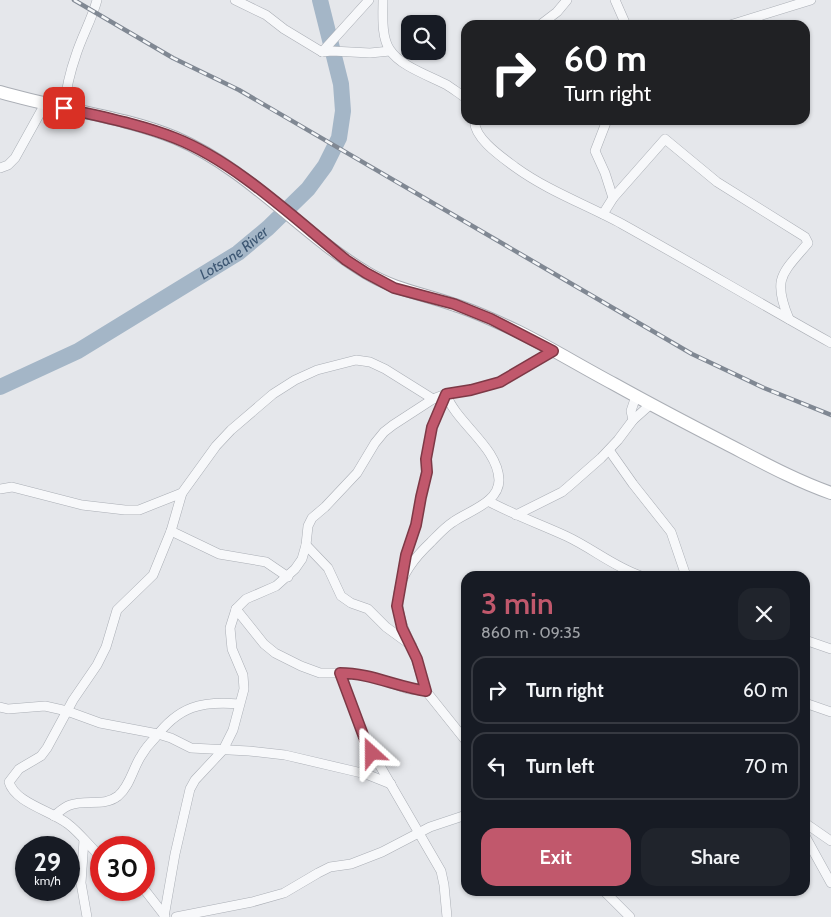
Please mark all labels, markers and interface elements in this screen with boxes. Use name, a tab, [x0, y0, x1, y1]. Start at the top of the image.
map controls	[401, 15, 446, 60]
button: search	[401, 15, 446, 60]
text: 60 m	[564, 37, 647, 80]
icon: right	[481, 40, 546, 105]
text: Turn right	[564, 80, 651, 107]
pin	[43, 87, 85, 129]
icon: arrive	[50, 94, 78, 122]
water label: Lotsane River	[196, 222, 273, 283]
text: 3 min	[481, 585, 554, 622]
button: close	[738, 588, 790, 640]
text: 860 m · 09:35	[481, 623, 581, 642]
icon: right	[483, 676, 511, 704]
text: Turn right	[526, 679, 604, 702]
text: 60 m	[743, 679, 788, 702]
position arrow	[345, 726, 397, 778]
icon: left	[483, 752, 511, 780]
text: Turn left	[526, 755, 594, 778]
text: 70 m	[744, 755, 788, 778]
button: Exit	[481, 828, 631, 886]
button: Share	[641, 828, 790, 886]
speed limit sign: 30	[90, 836, 155, 901]
text: 29	[34, 847, 61, 877]
text: km/h	[34, 873, 61, 888]

